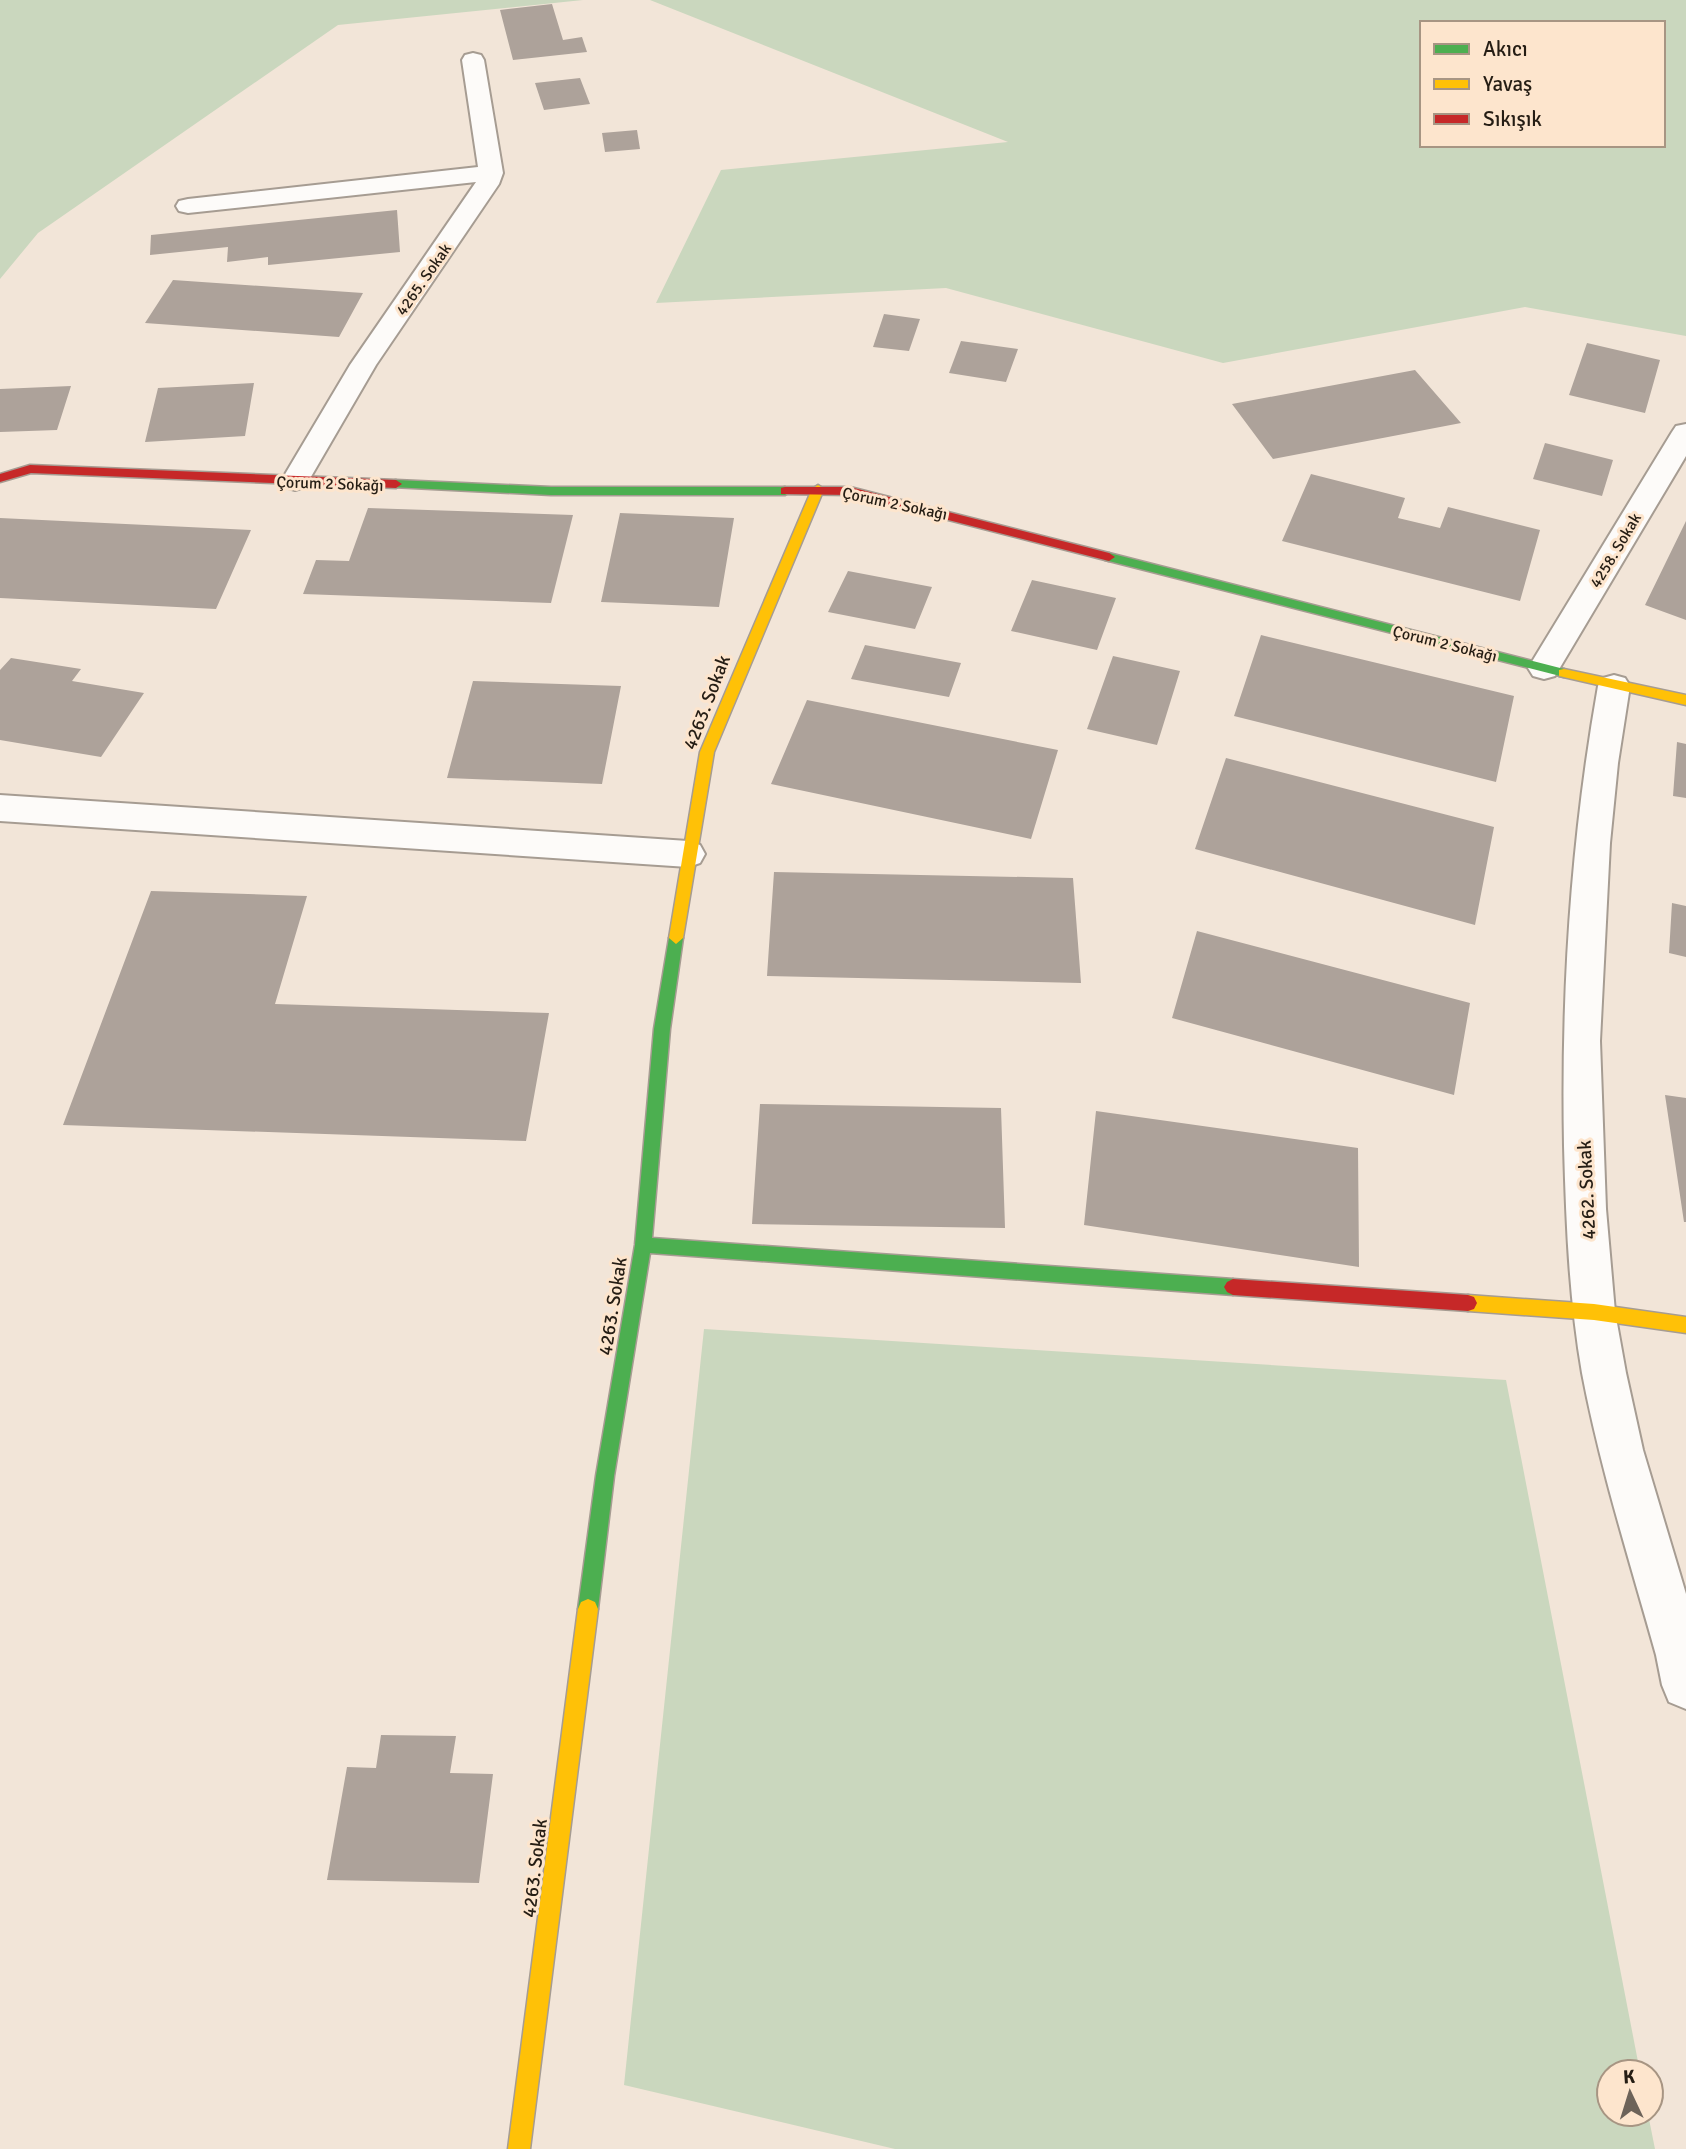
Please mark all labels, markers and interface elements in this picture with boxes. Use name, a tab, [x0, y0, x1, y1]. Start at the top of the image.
legend	[1420, 21, 1665, 147]
text: Akıcı	[1483, 36, 1528, 62]
text: Yavaş	[1483, 71, 1532, 97]
text: Sıkışık	[1483, 106, 1542, 132]
street label: 4265. Sokak	[392, 240, 456, 320]
street label: Çorum 2 Sokağı	[276, 472, 384, 496]
street label: Çorum 2 Sokağı	[840, 483, 949, 525]
street label: 4258. Sokak	[1586, 510, 1646, 592]
street label: Çorum 2 Sokağı	[1390, 621, 1499, 667]
street label: 4263. Sokak	[678, 651, 736, 753]
street label: 4262. Sokak	[1572, 1139, 1602, 1240]
street label: 4263. Sokak	[593, 1255, 633, 1357]
street label: 4263. Sokak	[517, 1817, 553, 1919]
north arrow	[1595, 2058, 1665, 2128]
text: K	[1622, 2065, 1636, 2089]

